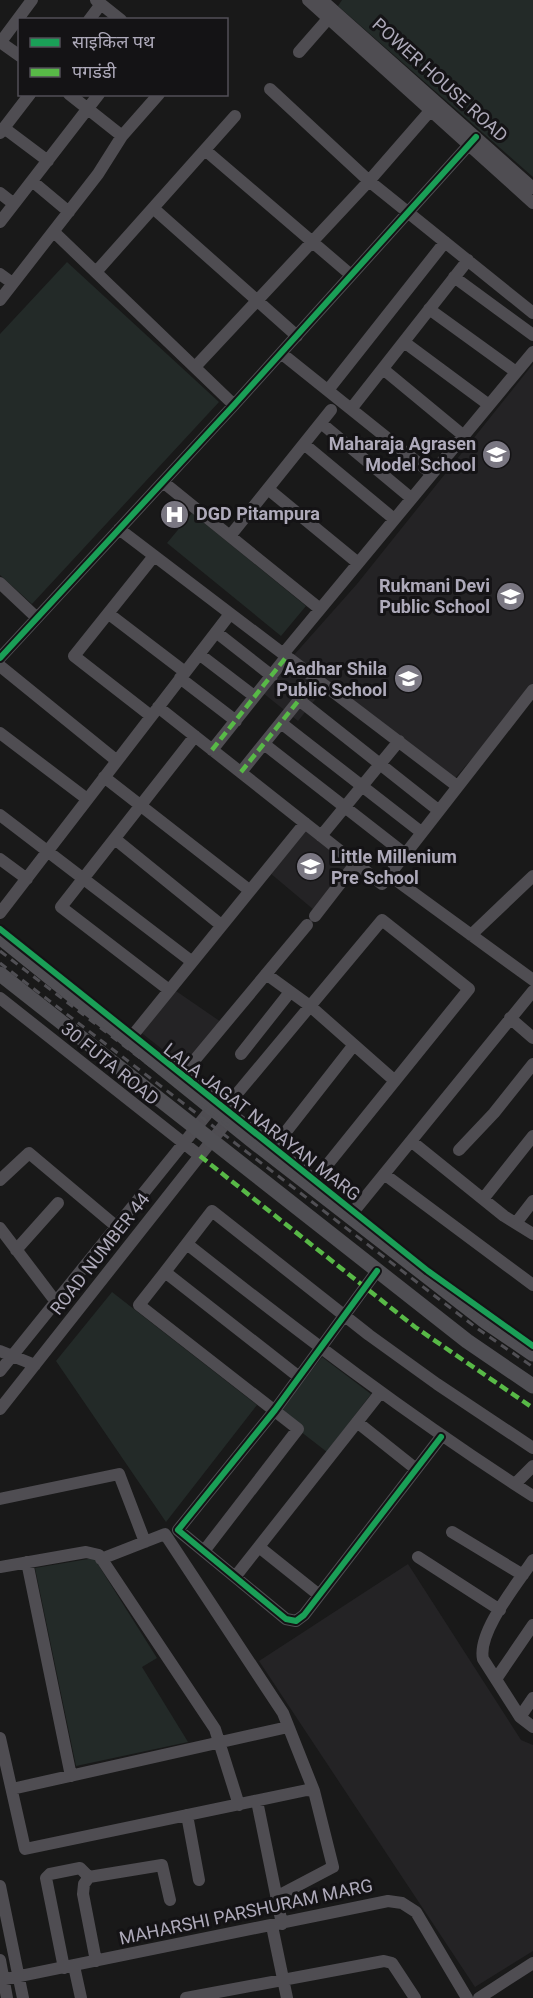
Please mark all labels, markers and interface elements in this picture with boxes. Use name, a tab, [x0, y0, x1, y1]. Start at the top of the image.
street label: POWER HOUSE ROAD	[368, 13, 512, 146]
legend	[18, 18, 228, 96]
text: साइकिल पथ	[72, 31, 155, 52]
text: पगडंडी	[72, 61, 117, 82]
place label: Maharaja Agrasen Model School	[329, 433, 476, 475]
school or university icon: Maharaja Agrasen Model School	[481, 438, 513, 470]
hospital icon: DGD Pitampura	[159, 498, 191, 530]
place label: DGD Pitampura	[196, 503, 320, 524]
place label: Rukmani Devi Public School	[379, 575, 490, 617]
school or university icon: Rukmani Devi Public School	[495, 580, 527, 612]
place label: Aadhar Shila Public School	[276, 658, 387, 700]
school or university icon: Aadhar Shila Public School	[392, 663, 424, 695]
place label: Little Millenium Pre School	[331, 846, 457, 888]
school or university icon: Little Millenium Pre School	[294, 851, 326, 883]
street label: 30 FUTA ROAD	[57, 1018, 163, 1109]
street label: LALA JAGAT NARAYAN MARG	[160, 1038, 365, 1205]
street label: ROAD NUMBER 44	[46, 1189, 154, 1319]
street label: MAHARSHI PARSHURAM MARG	[117, 1874, 375, 1949]

